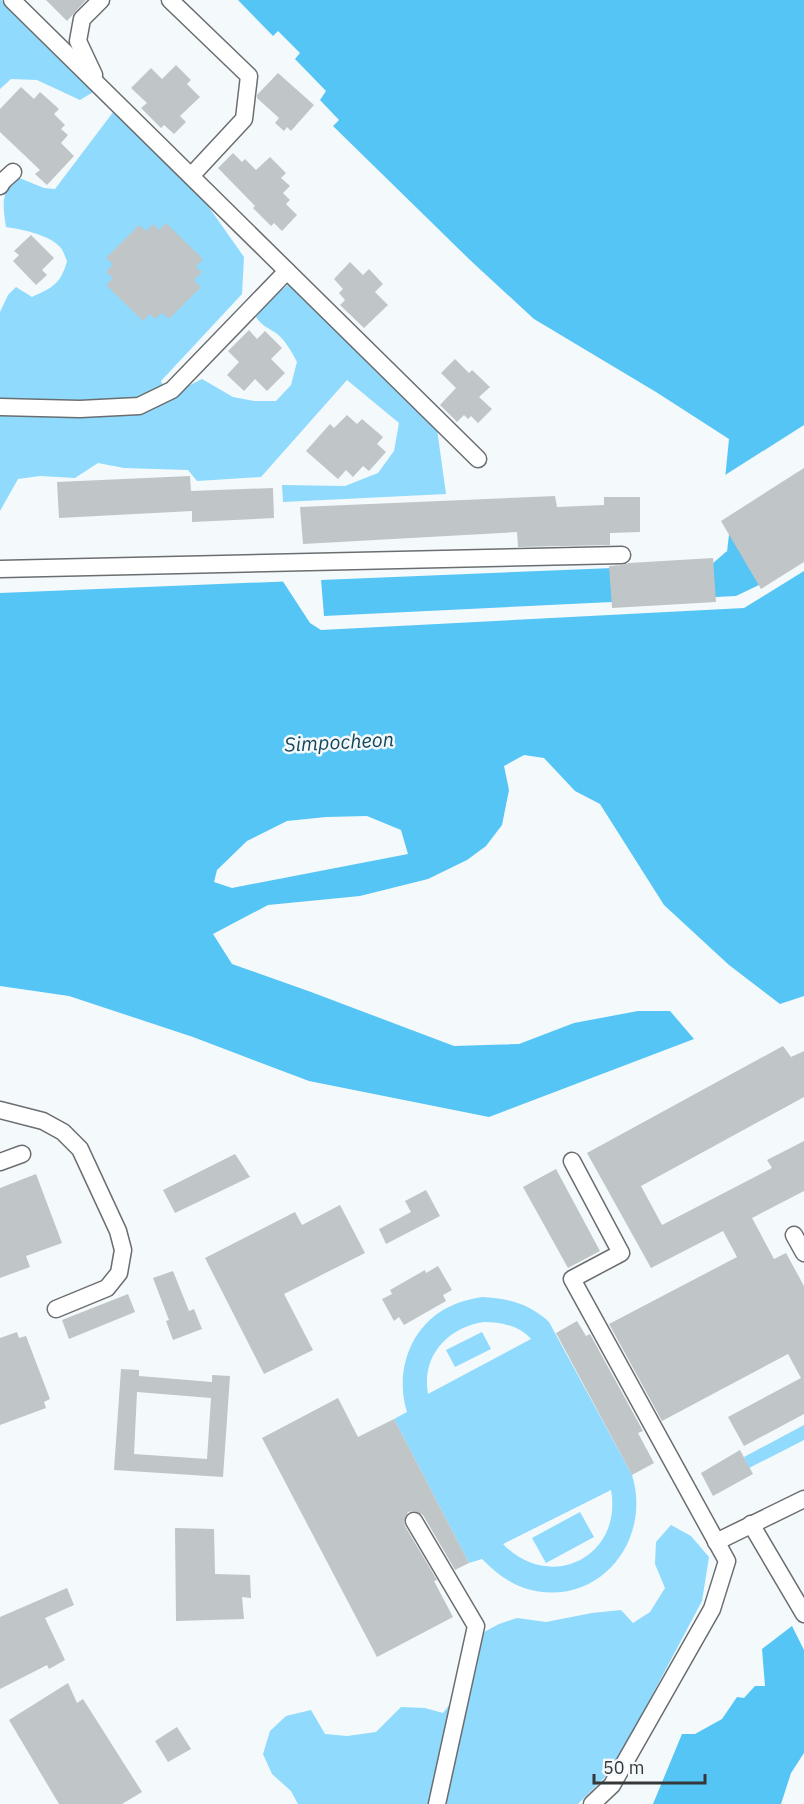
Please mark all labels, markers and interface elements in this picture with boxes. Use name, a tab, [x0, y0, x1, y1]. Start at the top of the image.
water label: Simpocheon	[283, 725, 395, 758]
scale bar	[594, 1747, 705, 1785]
text: 50 m	[603, 1756, 645, 1779]

